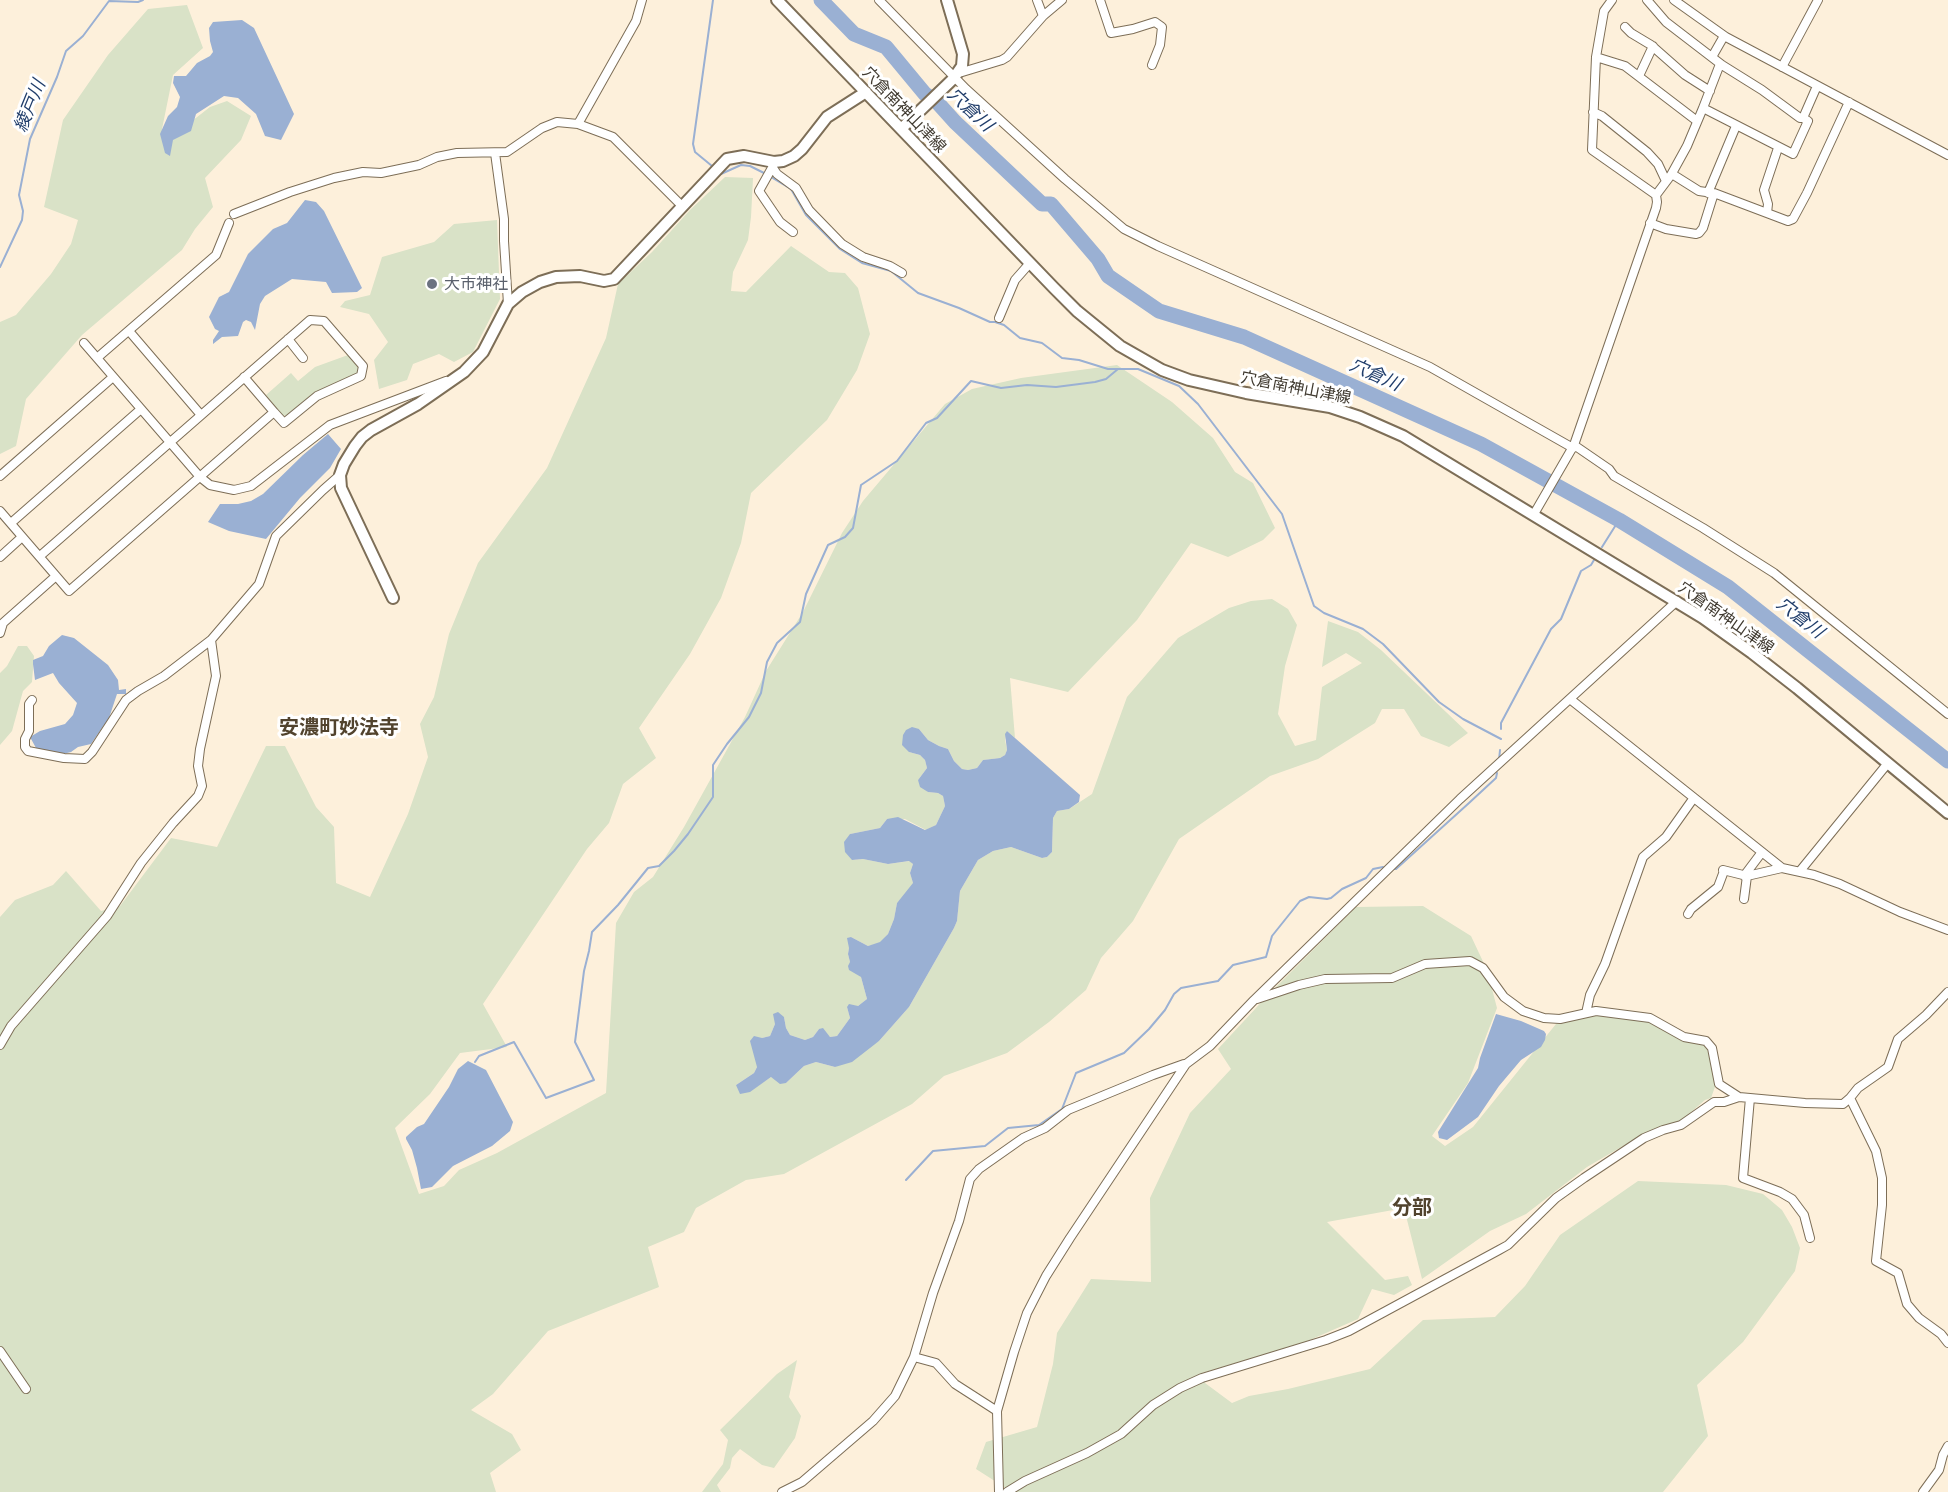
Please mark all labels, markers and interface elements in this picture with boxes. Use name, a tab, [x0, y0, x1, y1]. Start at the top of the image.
street label: 穴倉南神山津線	[858, 63, 950, 157]
water label: 綾戸川	[10, 77, 50, 135]
water label: 穴倉川	[943, 84, 997, 136]
place label: 大市神社	[444, 274, 508, 294]
marker: 大市神社	[425, 277, 439, 291]
water label: 穴倉川	[1346, 354, 1404, 396]
street label: 穴倉南神山津線	[1239, 368, 1353, 408]
street label: 穴倉南神山津線	[1675, 578, 1777, 658]
water label: 穴倉川	[1772, 593, 1828, 643]
district label: 安濃町妙法寺	[279, 716, 399, 740]
district label: 分部	[1392, 1196, 1432, 1220]

